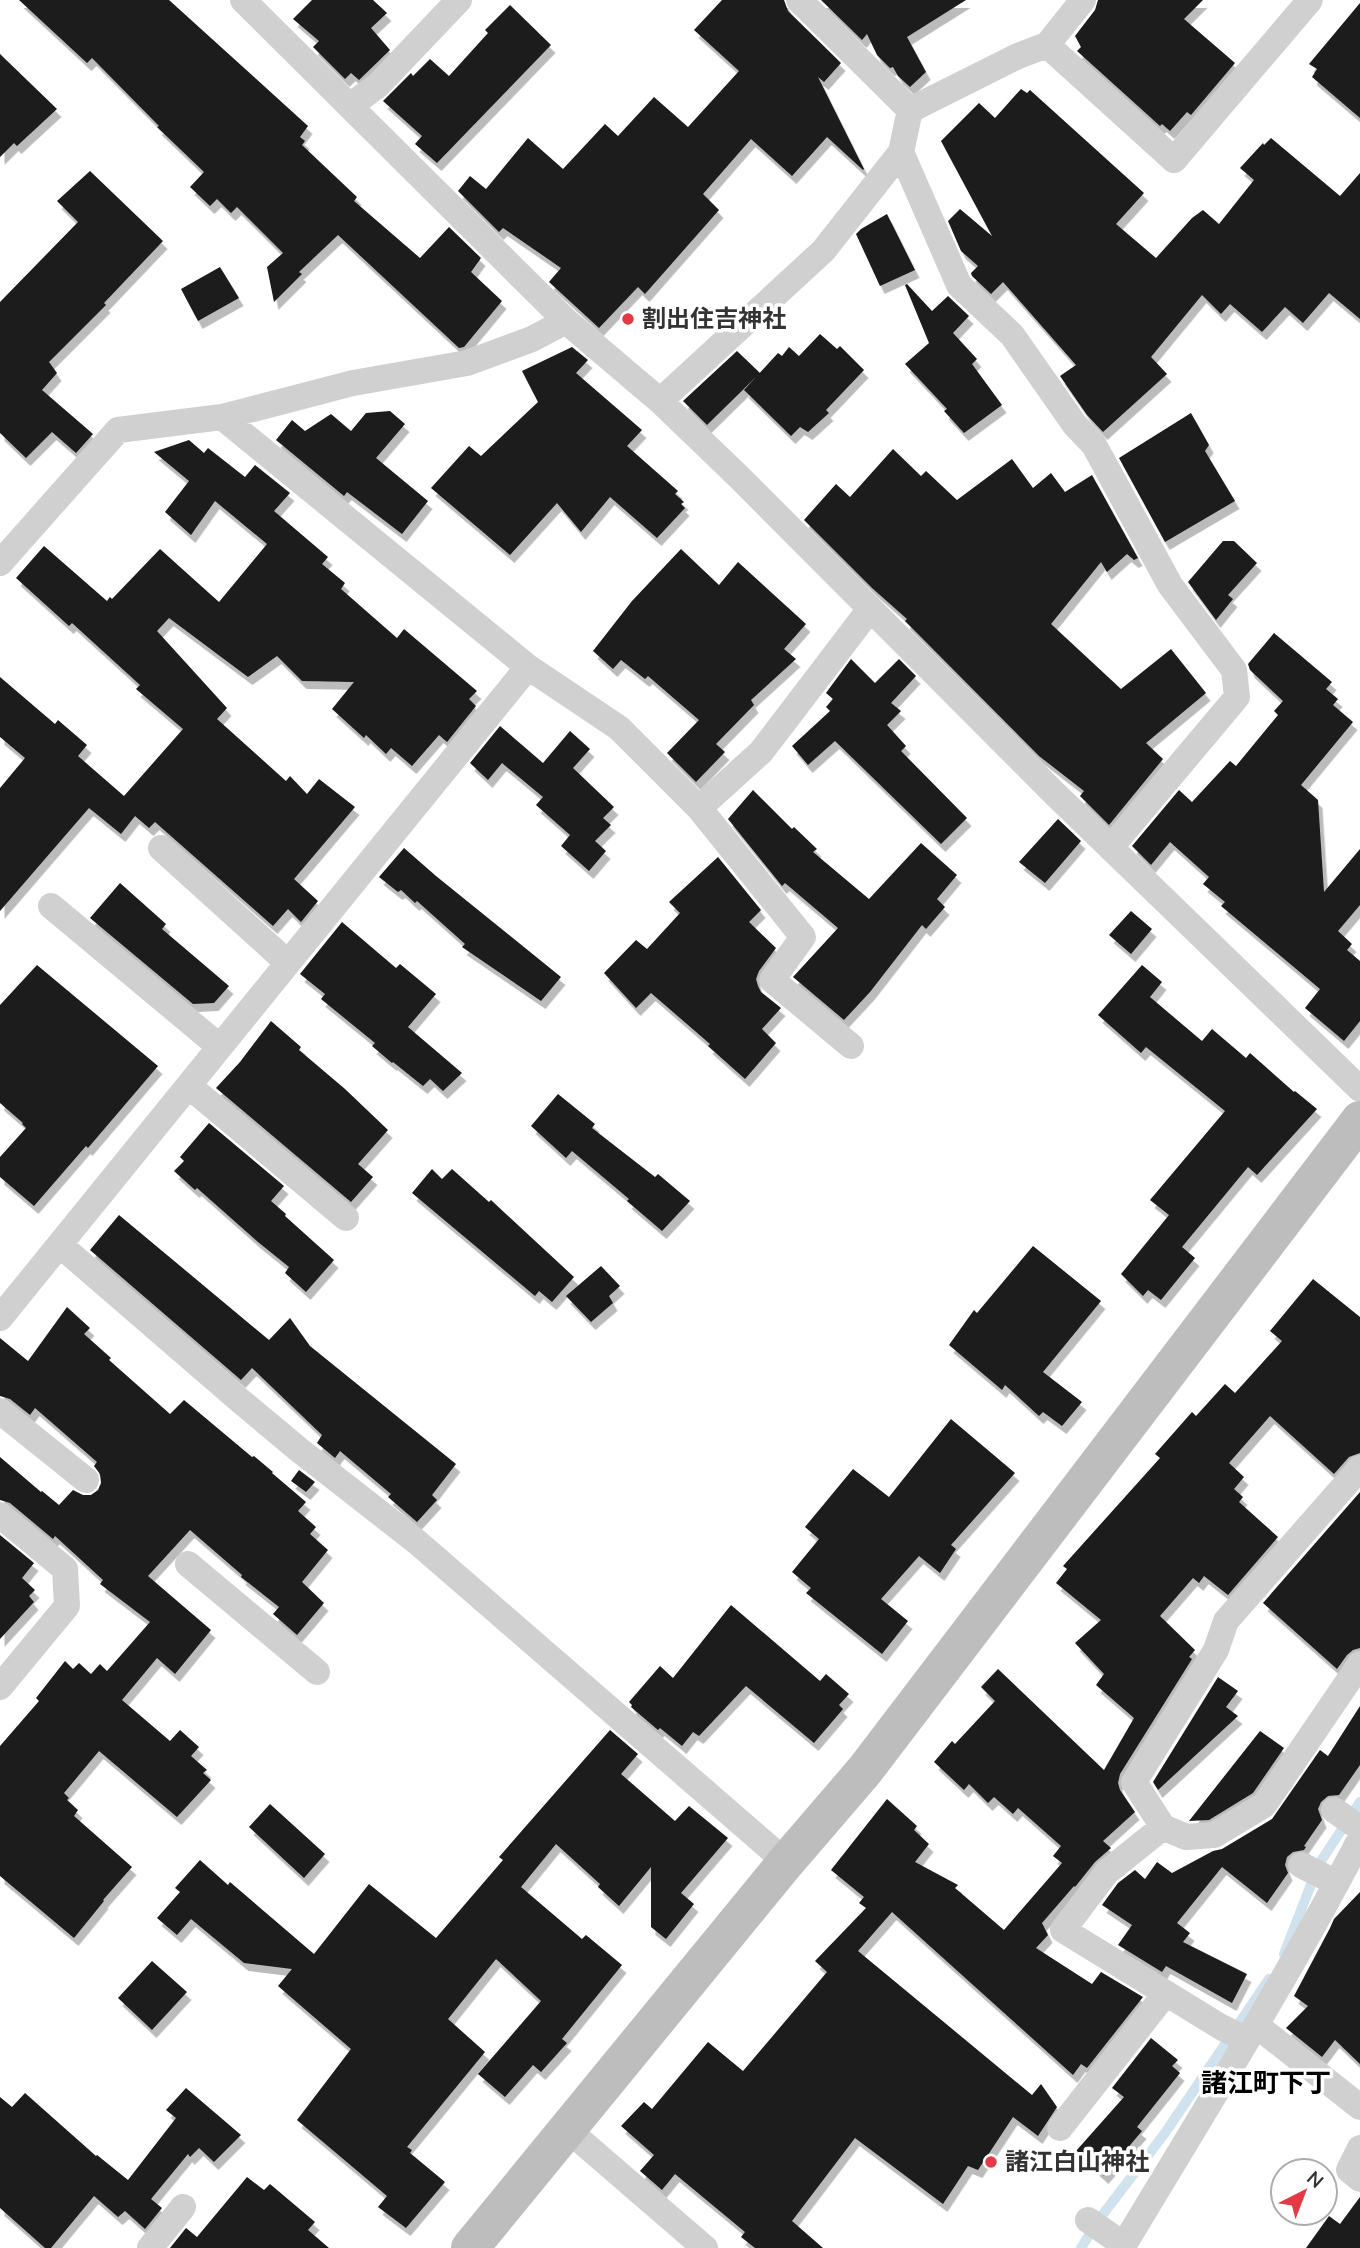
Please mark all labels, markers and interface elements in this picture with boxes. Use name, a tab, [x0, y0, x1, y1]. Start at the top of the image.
place label: 割出住吉神社	[642, 303, 786, 335]
marker: 割出住吉神社	[620, 311, 636, 327]
district label: 諸江町下丁	[1201, 2066, 1331, 2101]
place label: 諸江白山神社	[1005, 2146, 1149, 2178]
marker: 諸江白山神社	[983, 2154, 999, 2170]
north arrow	[1269, 2157, 1339, 2227]
text: N	[1301, 2166, 1329, 2195]

